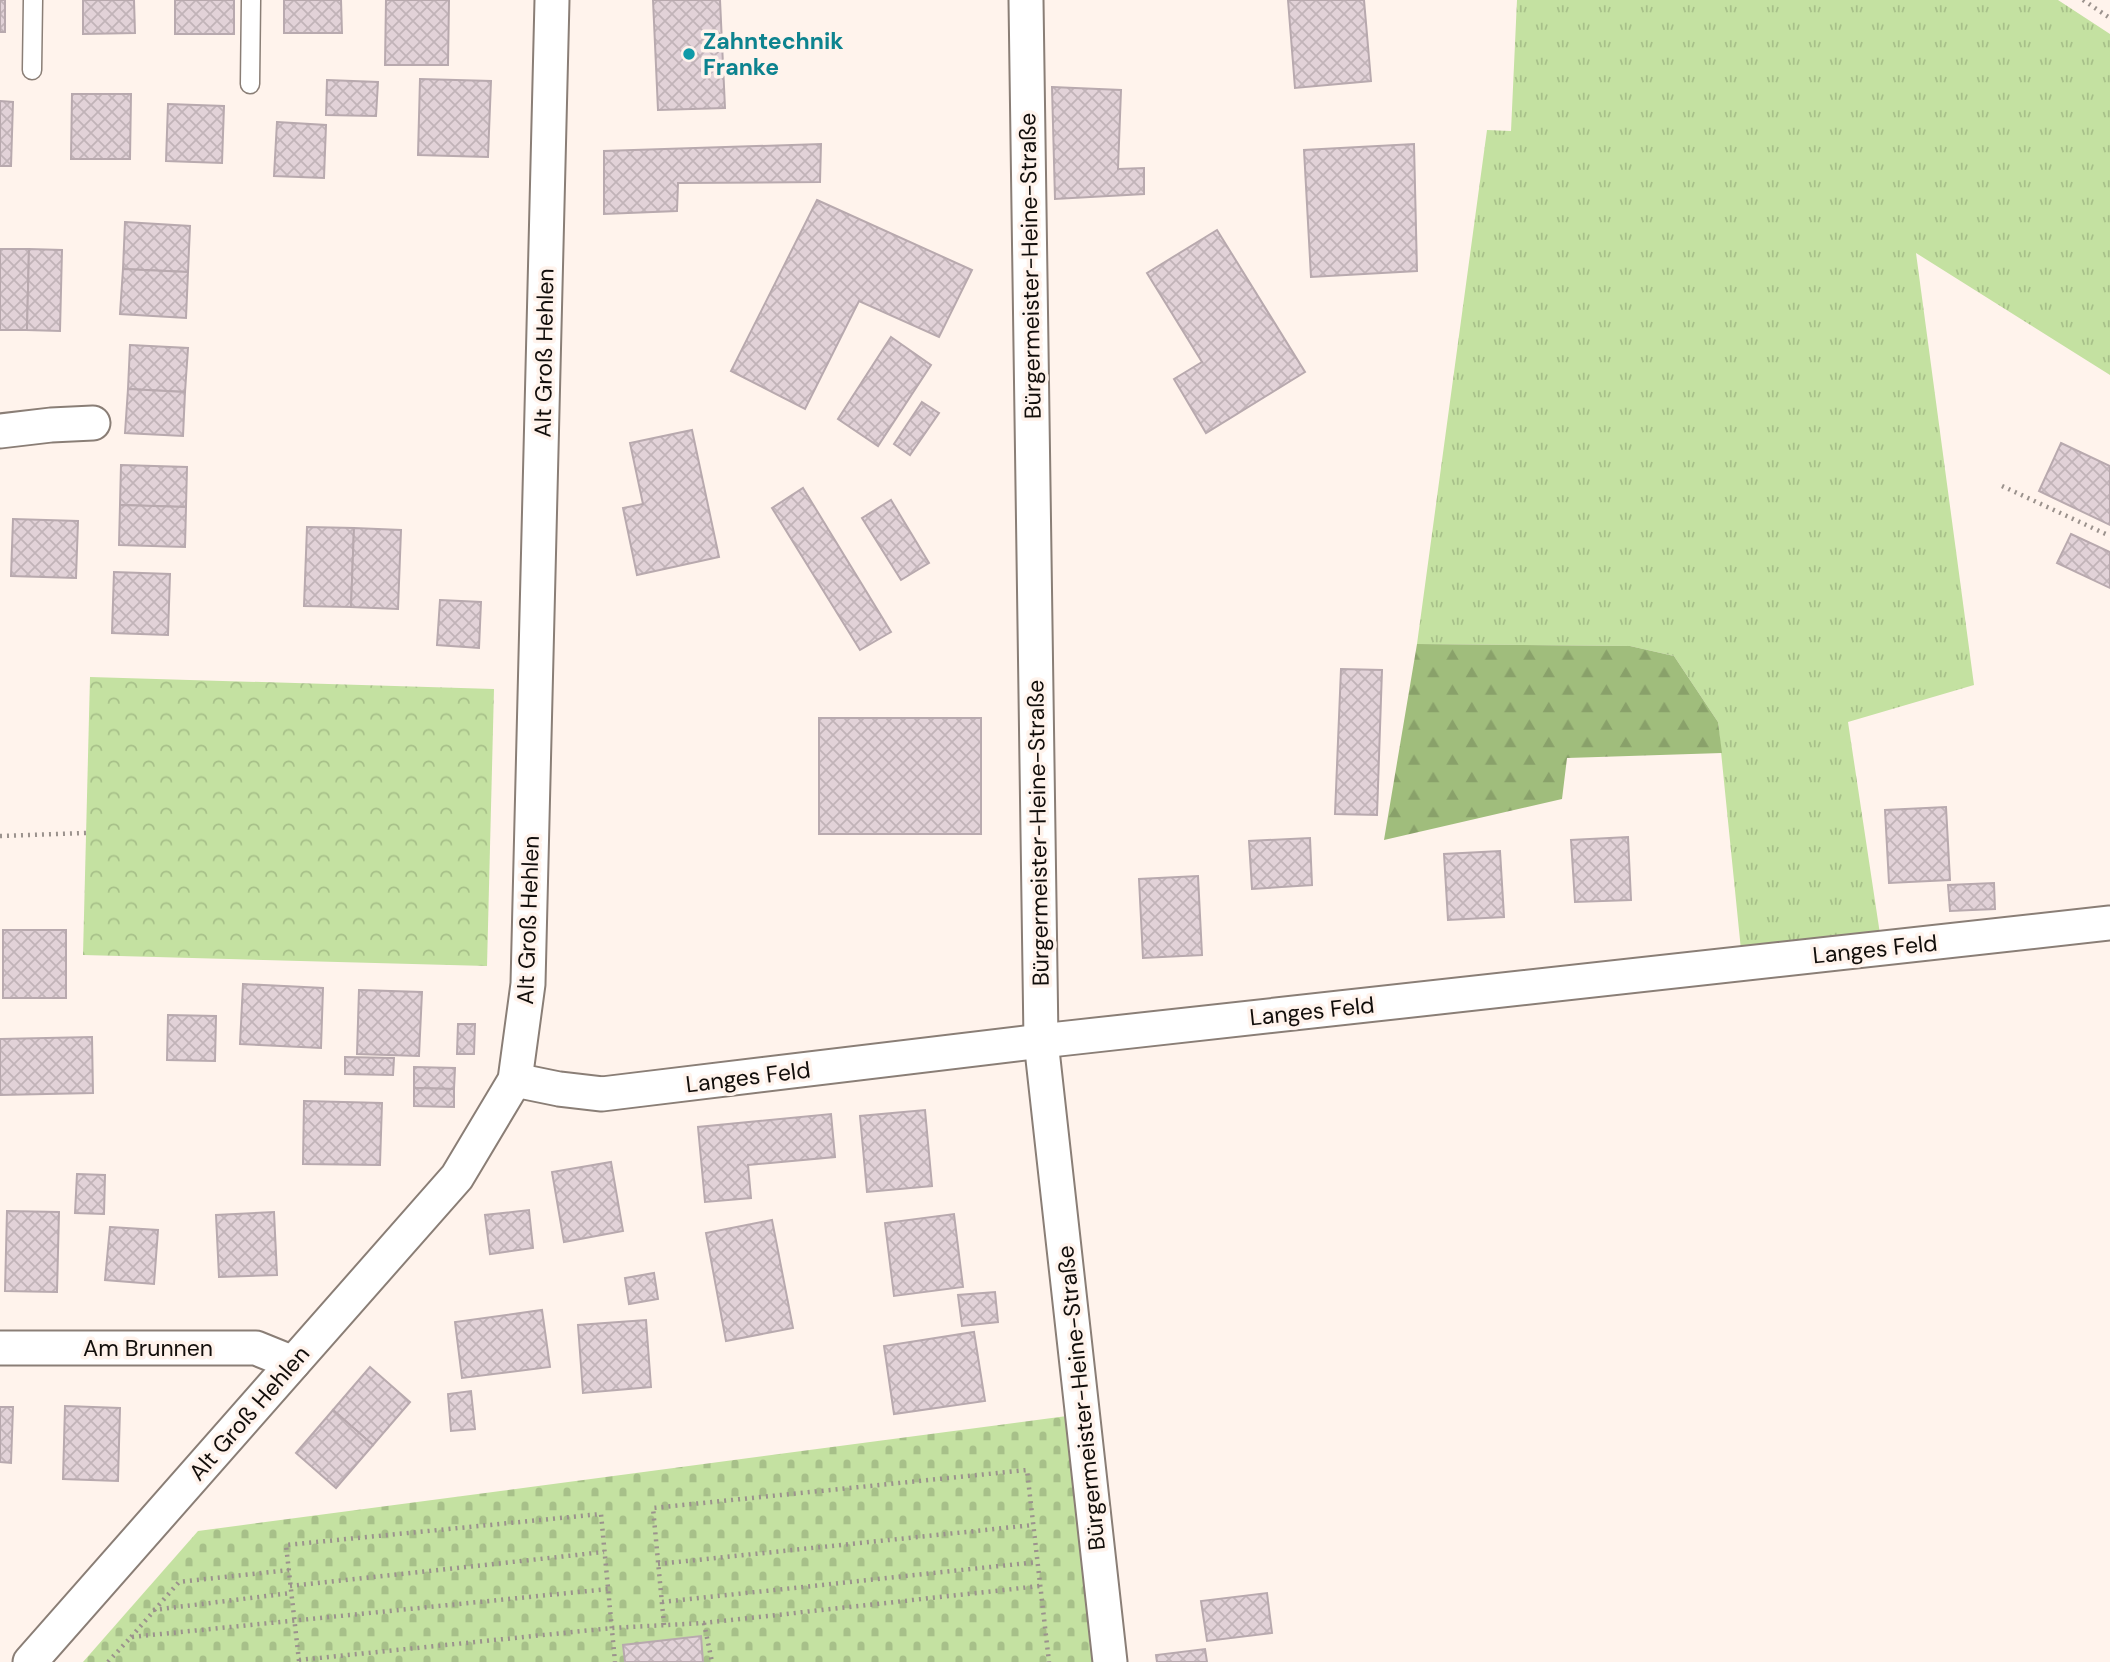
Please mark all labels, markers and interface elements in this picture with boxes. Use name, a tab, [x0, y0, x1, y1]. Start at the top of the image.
place label: Zahntechnik Franke	[703, 26, 844, 82]
marker: Zahntechnik Franke	[681, 46, 697, 62]
street label: Bürgermeister-Heine-Straße	[1012, 113, 1048, 419]
street label: Alt Groß Hehlen	[528, 268, 560, 438]
street label: Bürgermeister-Heine-Straße	[1020, 680, 1056, 986]
street label: Alt Groß Hehlen	[510, 835, 546, 1005]
street label: Langes Feld	[1811, 928, 1939, 970]
street label: Langes Feld	[1248, 990, 1376, 1032]
street label: Langes Feld	[684, 1054, 812, 1100]
street label: Bürgermeister-Heine-Straße	[1050, 1244, 1112, 1552]
street label: Am Brunnen	[83, 1333, 213, 1363]
street label: Alt Groß Hehlen	[182, 1339, 316, 1487]

